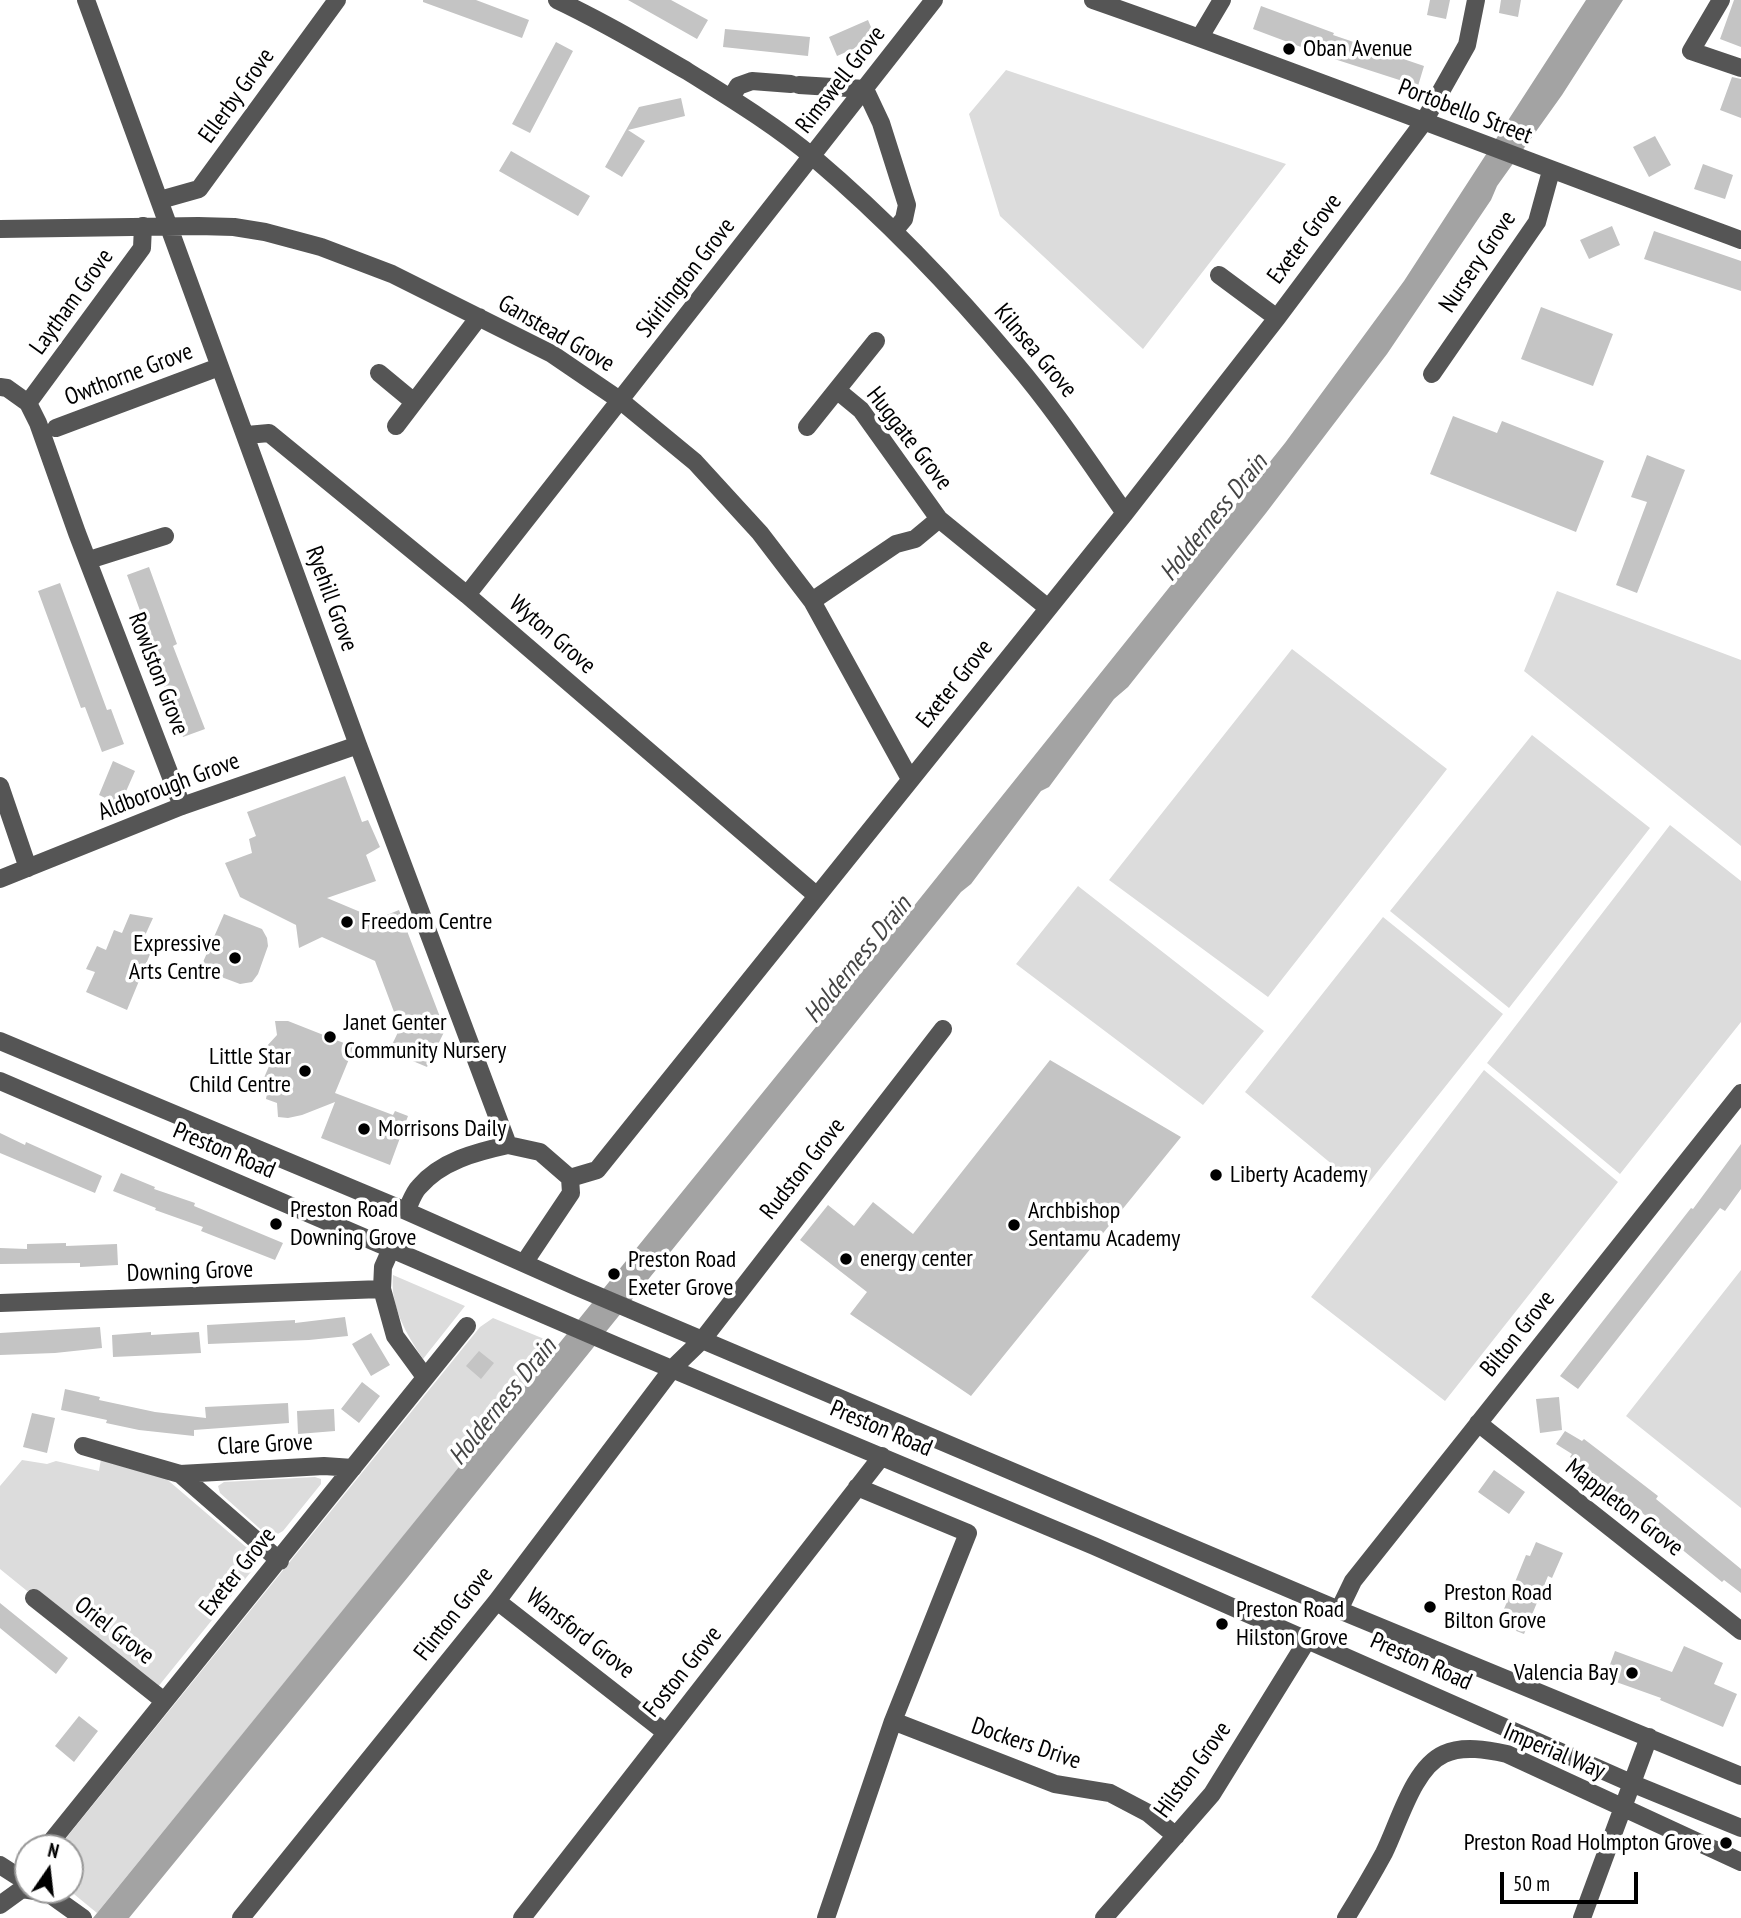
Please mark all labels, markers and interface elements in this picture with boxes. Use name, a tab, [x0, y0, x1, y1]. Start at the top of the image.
street label: Rimswell Grove	[790, 21, 892, 139]
place label: Oban Avenue	[1303, 35, 1413, 63]
marker: Oban Avenue	[1281, 41, 1297, 57]
street label: Ellerby Grove	[193, 43, 281, 149]
street label: Portobello Street	[1394, 73, 1536, 151]
street label: Exeter Grove	[1262, 188, 1348, 290]
street label: Nursery Grove	[1434, 206, 1522, 318]
street label: Skirlington Grove	[631, 213, 741, 343]
street label: Laytham Grove	[24, 244, 120, 360]
street label: Ganstead Grove	[493, 289, 619, 379]
street label: Kilnsea Grove	[987, 298, 1083, 404]
street label: Owthorne Grove	[61, 337, 197, 413]
street label: Huggate Grove	[860, 382, 958, 496]
water label: Holderness Drain	[1153, 448, 1275, 588]
street label: Ryehill Grove	[299, 543, 363, 655]
street label: Wyton Grove	[503, 590, 601, 680]
street label: Rowlston Grove	[121, 609, 195, 739]
street label: Exeter Grove	[911, 634, 999, 734]
street label: Aldborough Grove	[94, 747, 244, 827]
water label: Holderness Drain	[797, 890, 919, 1030]
place label: Freedom Centre	[361, 908, 492, 936]
marker: Freedom Centre	[339, 914, 355, 930]
place label: Expressive Arts Centre	[129, 930, 221, 986]
marker: Expressive Arts Centre	[227, 950, 243, 966]
place label: Janet Genter Community Nursery	[344, 1009, 506, 1065]
marker: Janet Genter Community Nursery	[322, 1029, 338, 1045]
place label: Little Star Child Centre	[189, 1043, 291, 1099]
marker: Little Star Child Centre	[297, 1063, 313, 1079]
street label: Rudston Grove	[755, 1113, 851, 1225]
place label: Morrisons Daily	[378, 1115, 506, 1143]
street label: Preston Road	[169, 1117, 279, 1185]
marker: Morrisons Daily	[356, 1121, 372, 1137]
place label: Liberty Academy	[1230, 1161, 1367, 1189]
marker: Liberty Academy	[1208, 1167, 1224, 1183]
place label: Preston Road Downing Grove	[290, 1196, 416, 1252]
place label: Archbishop Sentamu Academy	[1028, 1197, 1180, 1253]
marker: Preston Road Downing Grove	[268, 1216, 284, 1232]
marker: Archbishop Sentamu Academy	[1006, 1217, 1022, 1233]
place label: energy center	[860, 1245, 973, 1273]
place label: Preston Road Exeter Grove	[628, 1246, 736, 1302]
marker: energy center	[838, 1251, 854, 1267]
street label: Downing Grove	[126, 1255, 254, 1289]
marker: Preston Road Exeter Grove	[606, 1266, 622, 1282]
street label: Bilton Grove	[1475, 1285, 1561, 1383]
water label: Holderness Drain	[442, 1332, 564, 1472]
street label: Preston Road	[826, 1395, 936, 1463]
street label: Clare Grove	[217, 1428, 313, 1462]
street label: Mappleton Grove	[1559, 1453, 1689, 1563]
street label: Exeter Grove	[194, 1522, 282, 1622]
street label: Flinton Grove	[408, 1561, 500, 1667]
place label: Preston Road Bilton Grove	[1444, 1579, 1552, 1635]
street label: Wansford Grove	[520, 1583, 640, 1685]
street label: Oriel Grove	[68, 1591, 160, 1671]
place label: Preston Road Hilston Grove	[1236, 1596, 1348, 1652]
marker: Preston Road Bilton Grove	[1422, 1599, 1438, 1615]
marker: Preston Road Hilston Grove	[1214, 1616, 1230, 1632]
street label: Foston Grove	[638, 1621, 728, 1723]
street label: Preston Road	[1366, 1627, 1476, 1697]
place label: Valencia Bay	[1514, 1659, 1618, 1687]
marker: Valencia Bay	[1624, 1665, 1640, 1681]
street label: Dockers Drive	[967, 1712, 1085, 1776]
street label: Hilston Grove	[1148, 1716, 1238, 1824]
street label: Imperial Way	[1499, 1718, 1609, 1786]
place label: Preston Road Holmpton Grove	[1464, 1829, 1712, 1857]
north arrow	[14, 1834, 84, 1904]
marker: Preston Road Holmpton Grove	[1718, 1835, 1734, 1851]
text: N	[46, 1838, 61, 1863]
scale bar	[1503, 1858, 1641, 1902]
text: 50 m	[1513, 1870, 1550, 1897]

